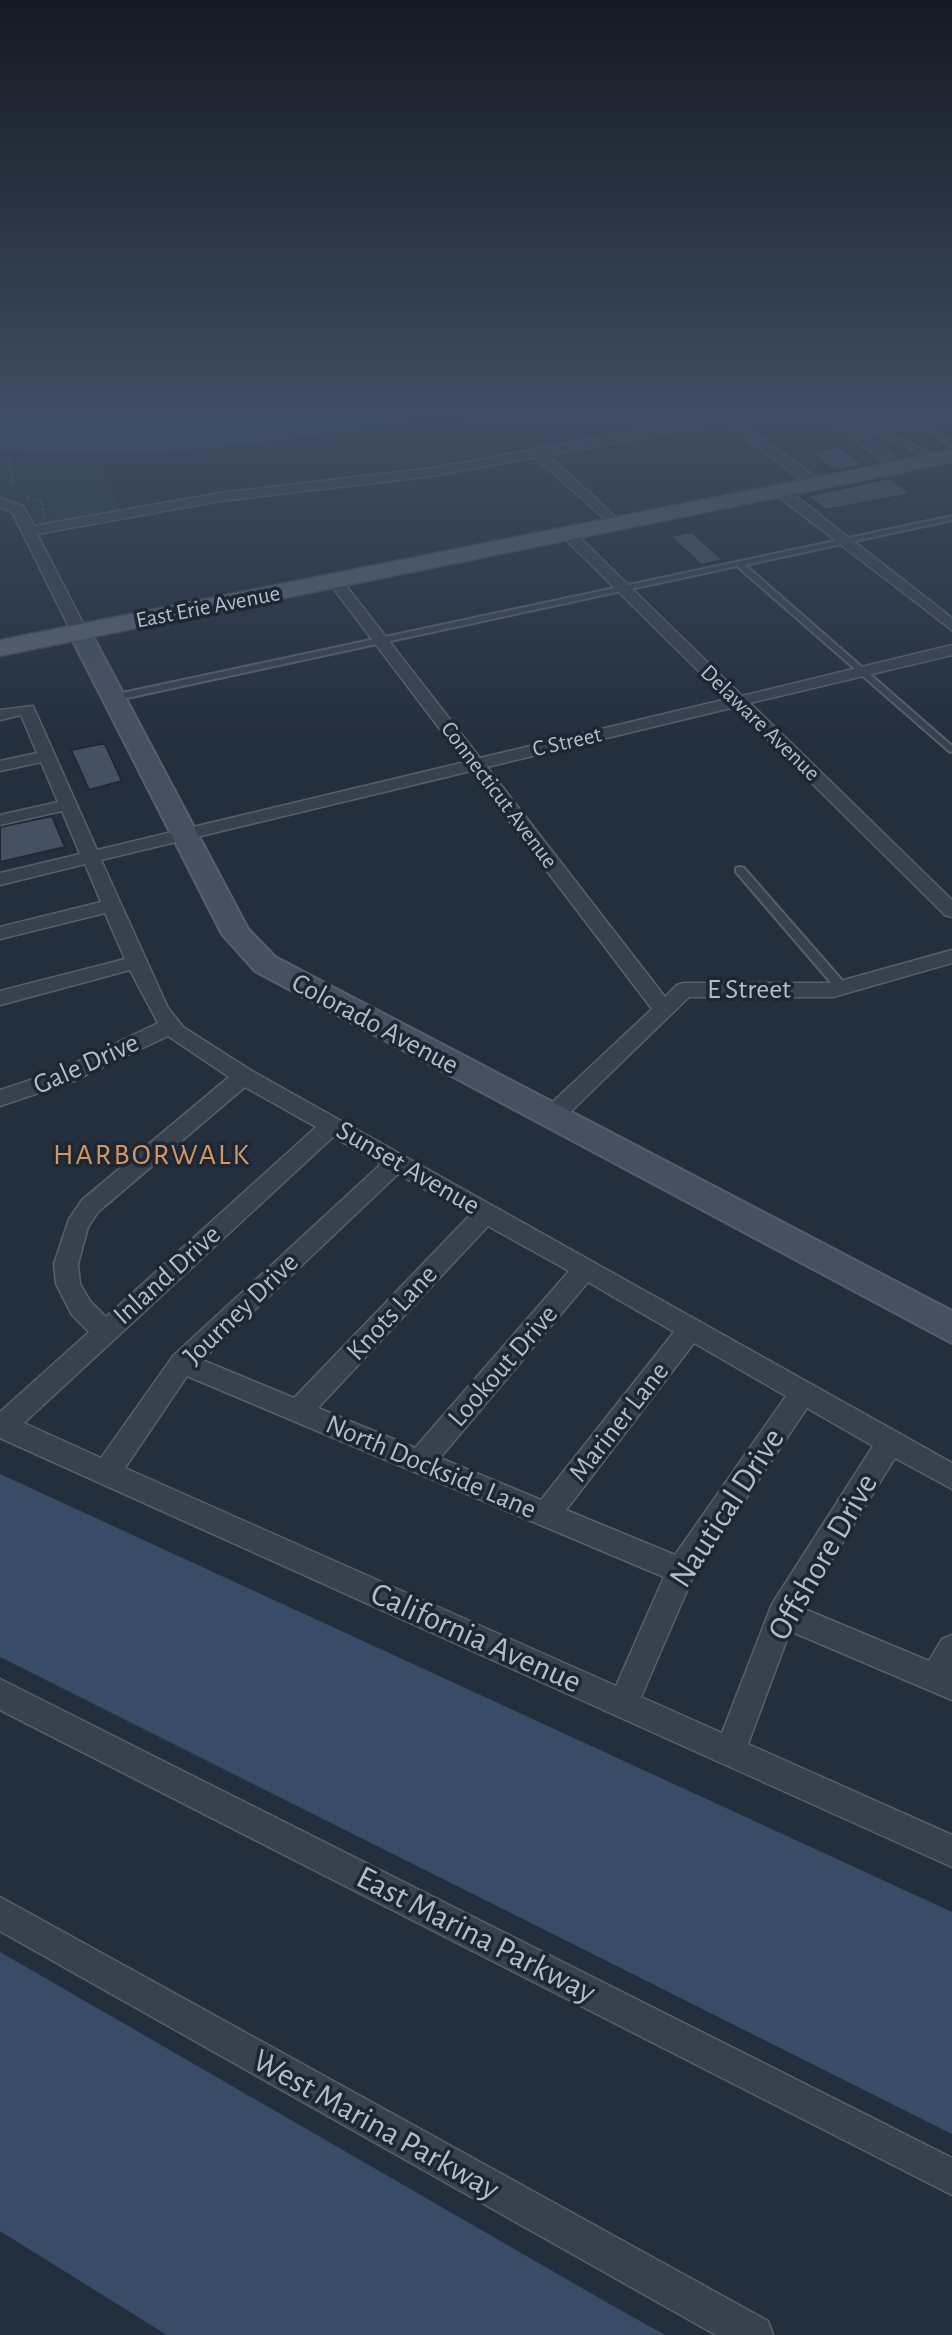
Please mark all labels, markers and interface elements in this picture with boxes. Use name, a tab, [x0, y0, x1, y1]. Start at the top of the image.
street label: East Erie Avenue	[134, 580, 282, 634]
street label: Delaware Avenue	[694, 659, 826, 787]
street label: Connecticut Avenue	[435, 716, 563, 874]
street label: C Street	[530, 721, 604, 763]
street label: Colorado Avenue	[286, 966, 464, 1082]
street label: E Street	[707, 973, 791, 1007]
street label: Gale Drive	[28, 1026, 144, 1102]
street label: Sunset Avenue	[330, 1113, 486, 1223]
district label: HARBORWALK	[54, 1137, 250, 1173]
street label: Inland Drive	[106, 1218, 228, 1332]
street label: Journey Drive	[176, 1246, 306, 1372]
street label: Knots Lane	[339, 1258, 445, 1368]
street label: Lookout Drive	[441, 1298, 565, 1434]
street label: Mariner Lane	[562, 1355, 676, 1489]
street label: North Dockside Lane	[321, 1408, 541, 1526]
street label: Nautical Drive	[661, 1421, 793, 1595]
street label: Offshore Drive	[759, 1467, 887, 1647]
street label: California Avenue	[365, 1574, 587, 1702]
street label: East Marina Parkway	[350, 1858, 602, 2012]
street label: West Marina Parkway	[246, 2041, 506, 2209]

